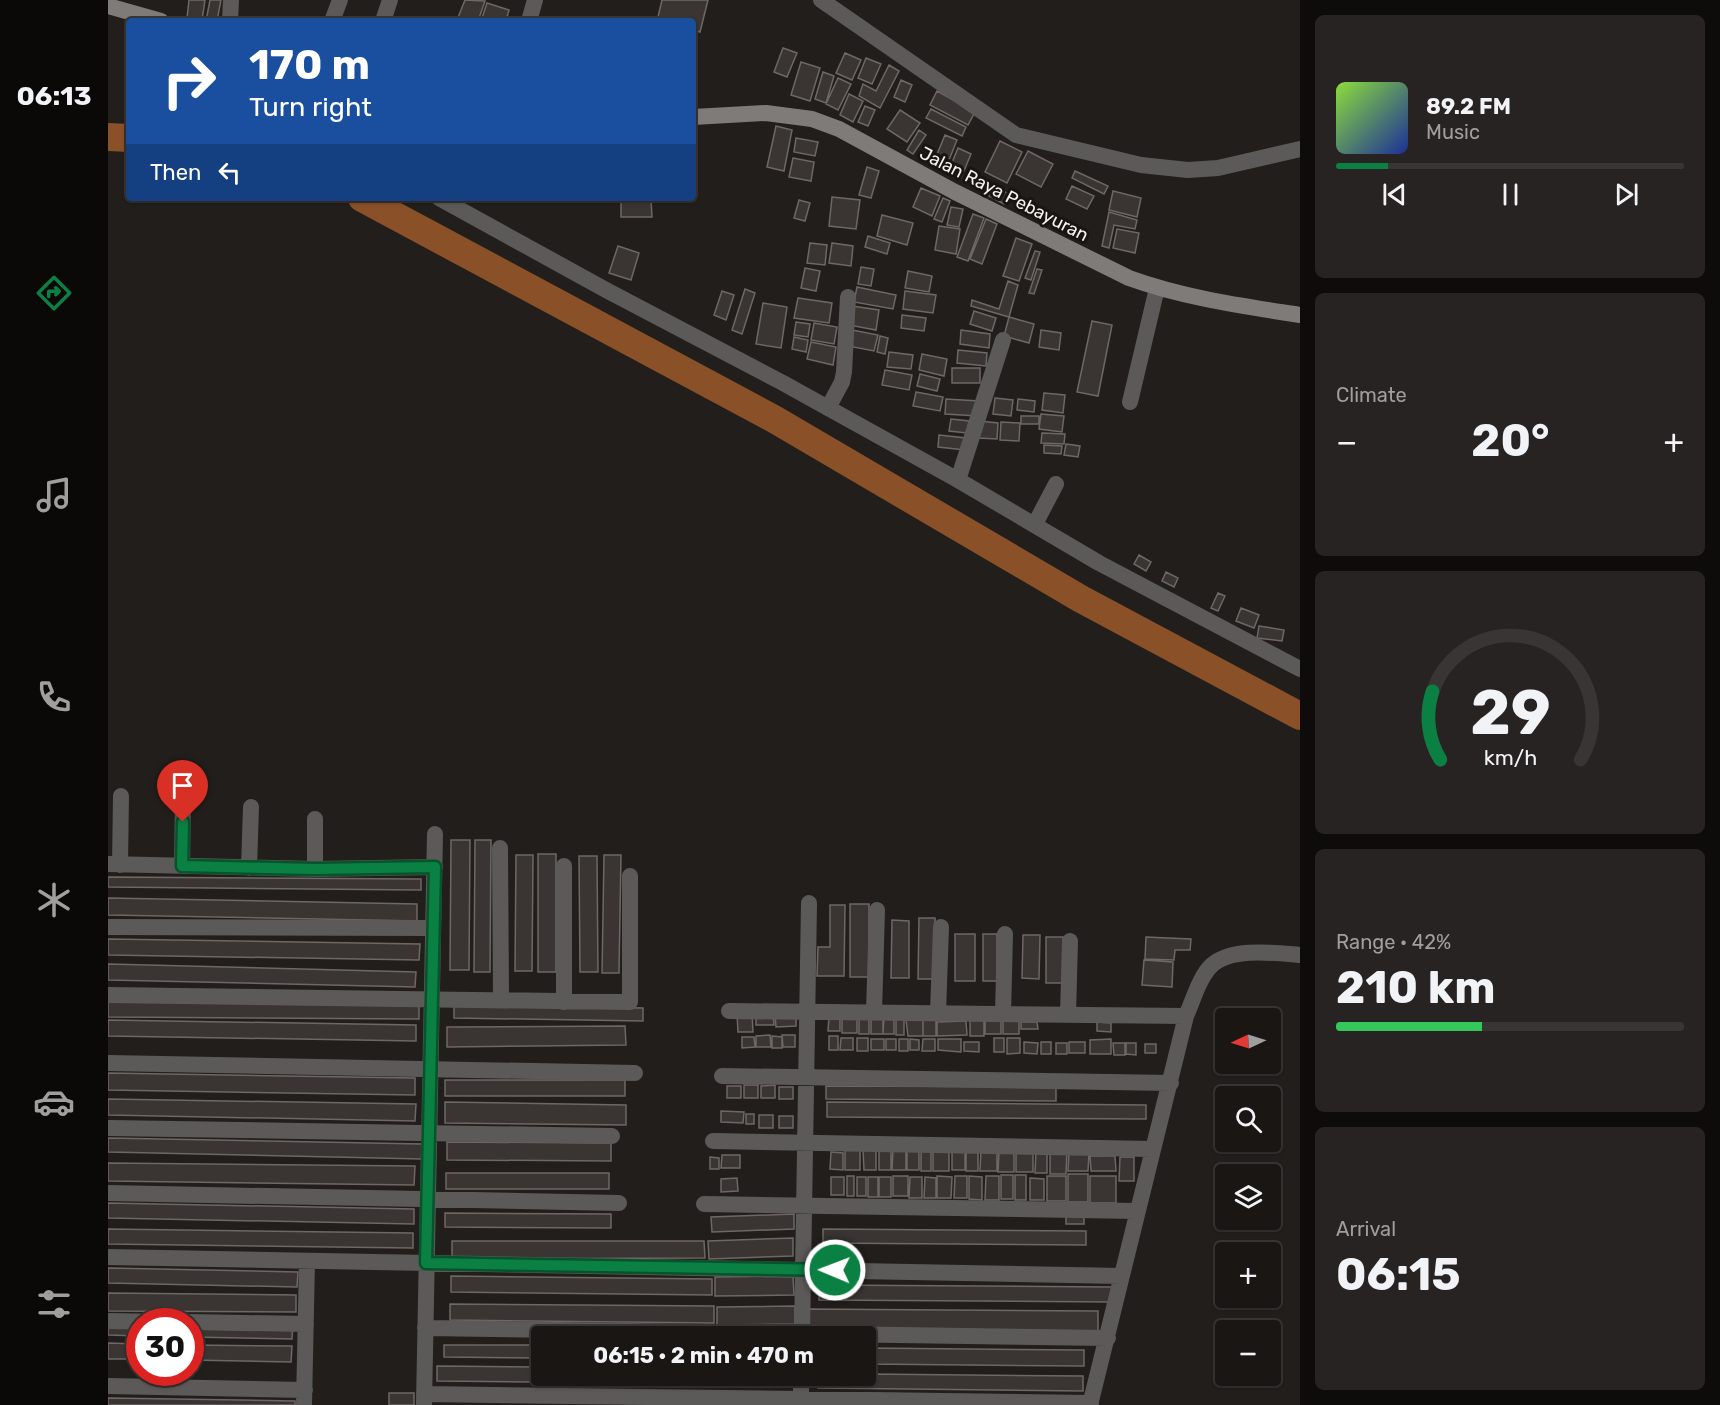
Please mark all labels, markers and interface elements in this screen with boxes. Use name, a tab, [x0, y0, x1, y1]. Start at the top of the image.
text: 170 m	[249, 40, 370, 90]
icon: right	[150, 42, 228, 120]
text: 06:13	[16, 80, 92, 112]
text: Turn right	[249, 91, 372, 123]
text: 89.2 FM	[1426, 93, 1511, 120]
text: Music	[1426, 120, 1480, 144]
street label: Jalan Raya Pebayuran	[916, 142, 1092, 246]
icon: left	[213, 156, 246, 189]
text: Then	[150, 159, 201, 186]
icon: previous	[1378, 178, 1411, 211]
icon: pause	[1494, 178, 1527, 211]
icon: next	[1610, 178, 1643, 211]
icon: directions	[33, 272, 75, 314]
text: Climate	[1336, 383, 1407, 407]
text: 20°	[1471, 414, 1550, 467]
text: −	[1336, 422, 1357, 461]
text: +	[1663, 422, 1684, 461]
icon: music	[33, 474, 75, 516]
icon: phone	[33, 676, 75, 718]
text: 29	[1470, 676, 1550, 750]
text: km/h	[1483, 745, 1537, 770]
pin	[157, 760, 208, 822]
icon: arrive	[166, 769, 199, 802]
icon: climate	[33, 879, 75, 921]
text: Range · 42%	[1336, 930, 1451, 954]
text: 210 km	[1336, 961, 1495, 1014]
north arrow	[1215, 1008, 1281, 1074]
map controls	[1215, 1008, 1281, 1386]
icon: car	[33, 1081, 75, 1123]
button: search	[1215, 1086, 1281, 1152]
button: layers	[1215, 1164, 1281, 1230]
text: Arrival	[1336, 1217, 1396, 1241]
position arrow	[803, 1238, 867, 1302]
button: +	[1215, 1242, 1281, 1308]
text: 06:15	[1336, 1248, 1460, 1301]
icon: filters	[33, 1283, 75, 1325]
speed limit sign: 30	[126, 1308, 204, 1386]
button: −	[1215, 1320, 1281, 1386]
text: 06:15 · 2 min · 470 m	[593, 1342, 814, 1369]

